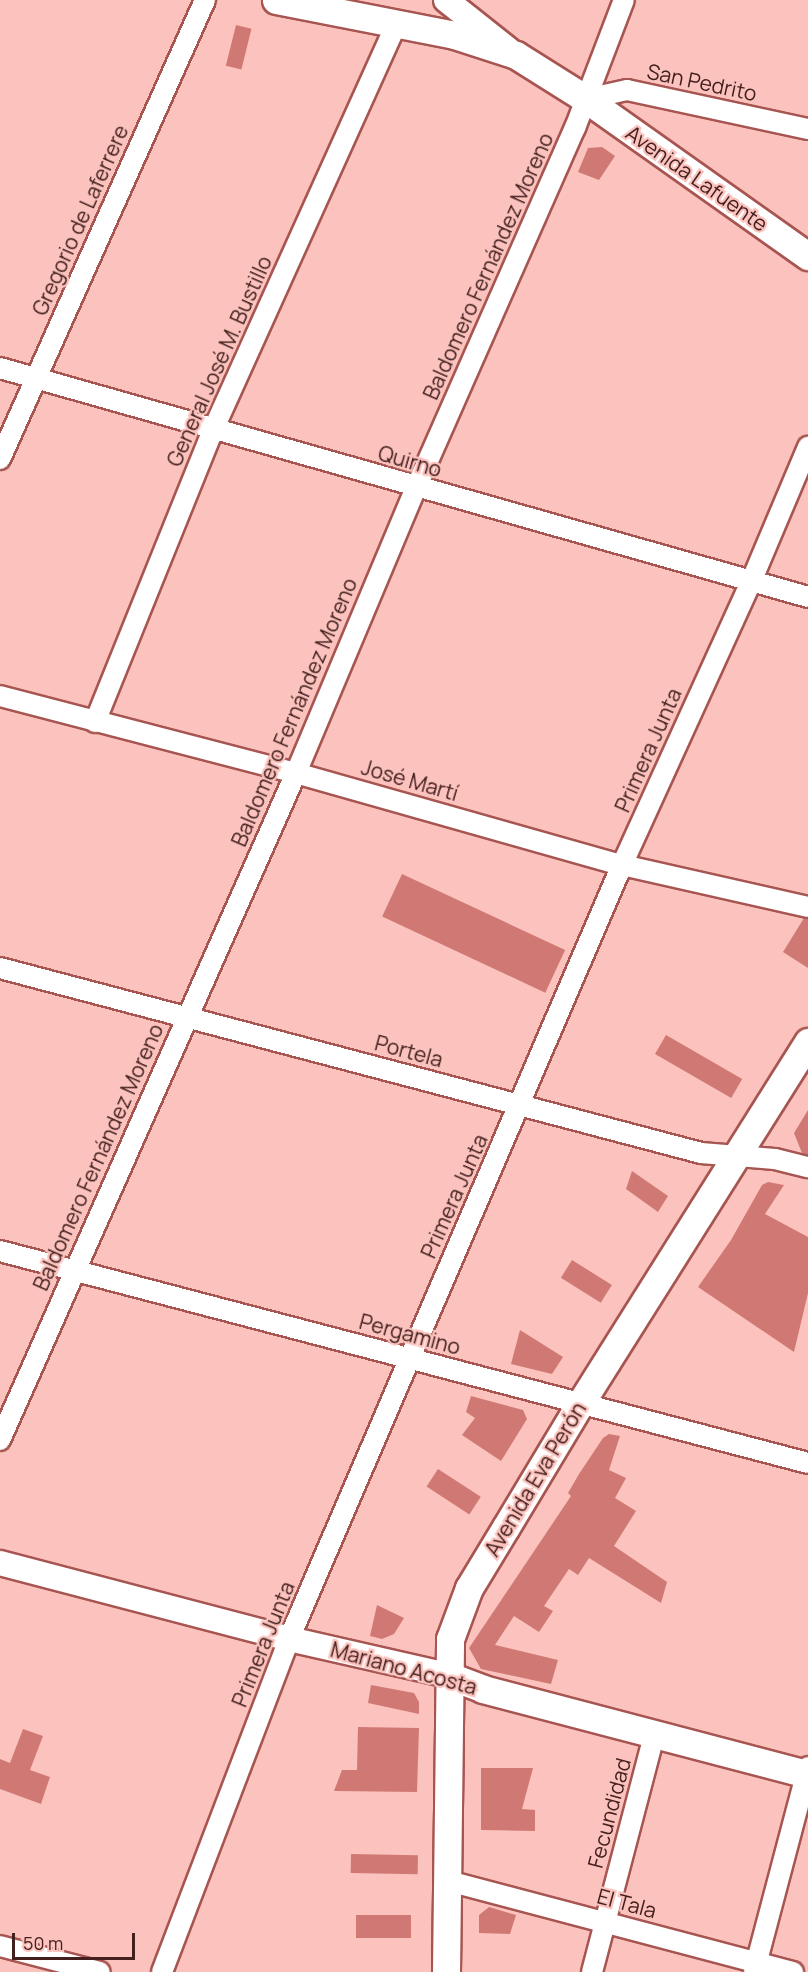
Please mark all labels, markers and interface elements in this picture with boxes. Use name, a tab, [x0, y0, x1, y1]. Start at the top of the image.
street label: San Pedrito	[645, 58, 759, 106]
street label: Avenida Lafuente	[621, 120, 773, 236]
street label: Gregorio de Laferrere	[27, 121, 133, 319]
street label: Baldomero Fernández Moreno	[418, 129, 558, 403]
street label: General José M. Bustillo	[161, 252, 277, 470]
street label: Quirno	[375, 440, 445, 482]
street label: Baldomero Fernández Moreno	[226, 574, 362, 850]
street label: Primera Junta	[609, 684, 687, 816]
street label: José Martí	[359, 754, 461, 806]
street label: Baldomero Fernández Moreno	[28, 1020, 168, 1294]
street label: Portela	[372, 1030, 446, 1072]
street label: Primera Junta	[415, 1130, 493, 1262]
street label: Pergamino	[357, 1308, 463, 1360]
street label: Avenida Eva Perón	[479, 1397, 591, 1561]
street label: Primera Junta	[226, 1578, 300, 1710]
street label: Mariano Acosta	[328, 1636, 480, 1700]
street label: Fecundidad	[582, 1755, 636, 1871]
street label: El Tala	[595, 1883, 659, 1923]
scale bar	[15, 1921, 138, 1959]
text: 50 m	[23, 1931, 63, 1955]

